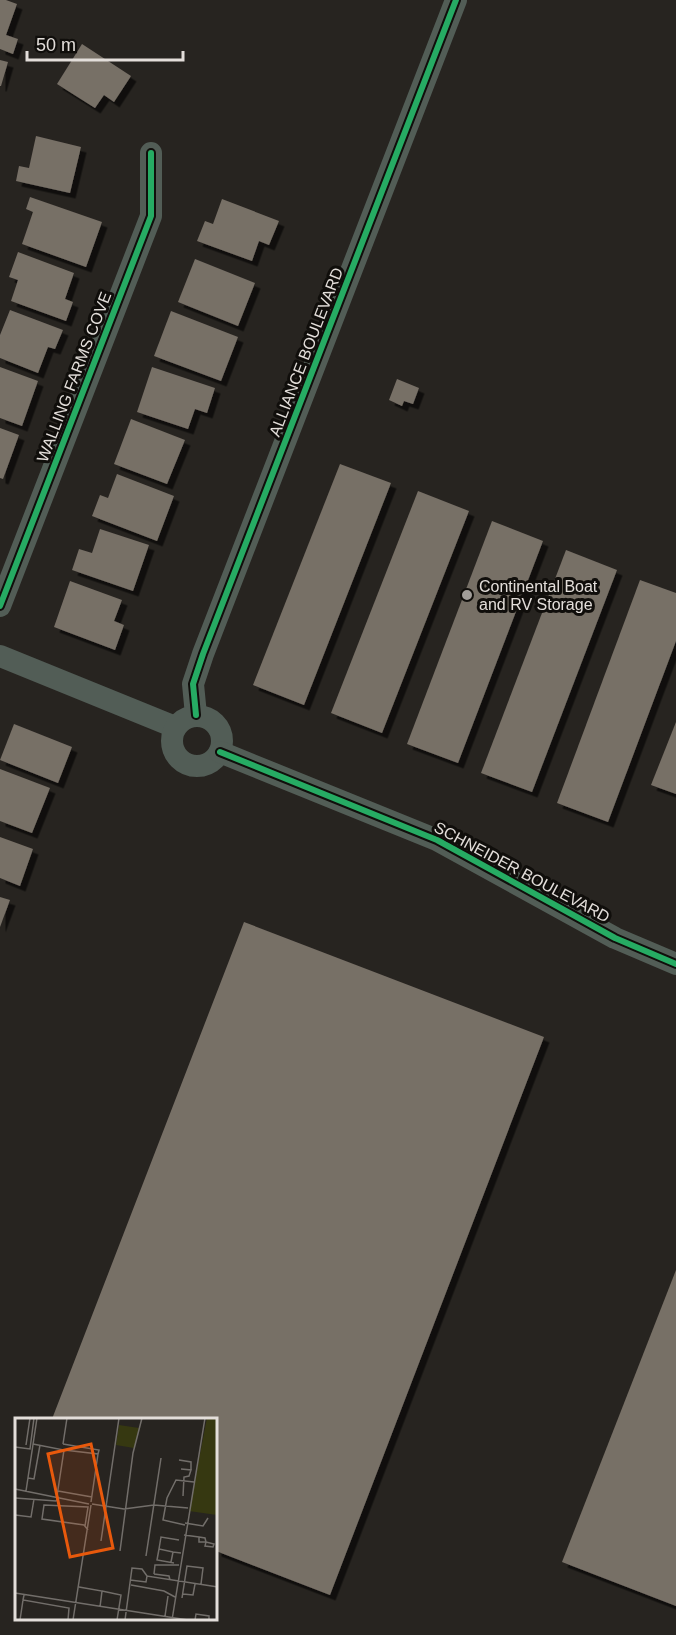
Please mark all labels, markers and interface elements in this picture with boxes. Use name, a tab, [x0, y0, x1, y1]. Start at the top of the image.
scale bar	[27, 24, 183, 62]
text: 50 m	[36, 35, 76, 55]
street label: ALLIANCE BOULEVARD	[266, 265, 346, 439]
street label: WALLING FARMS COVE	[34, 290, 114, 464]
place label: Continental Boat and RV Storage	[479, 578, 598, 613]
marker: Continental Boat and RV Storage	[460, 588, 474, 602]
street label: SCHNEIDER BOULEVARD	[431, 818, 613, 926]
inset map	[15, 1418, 218, 1620]

